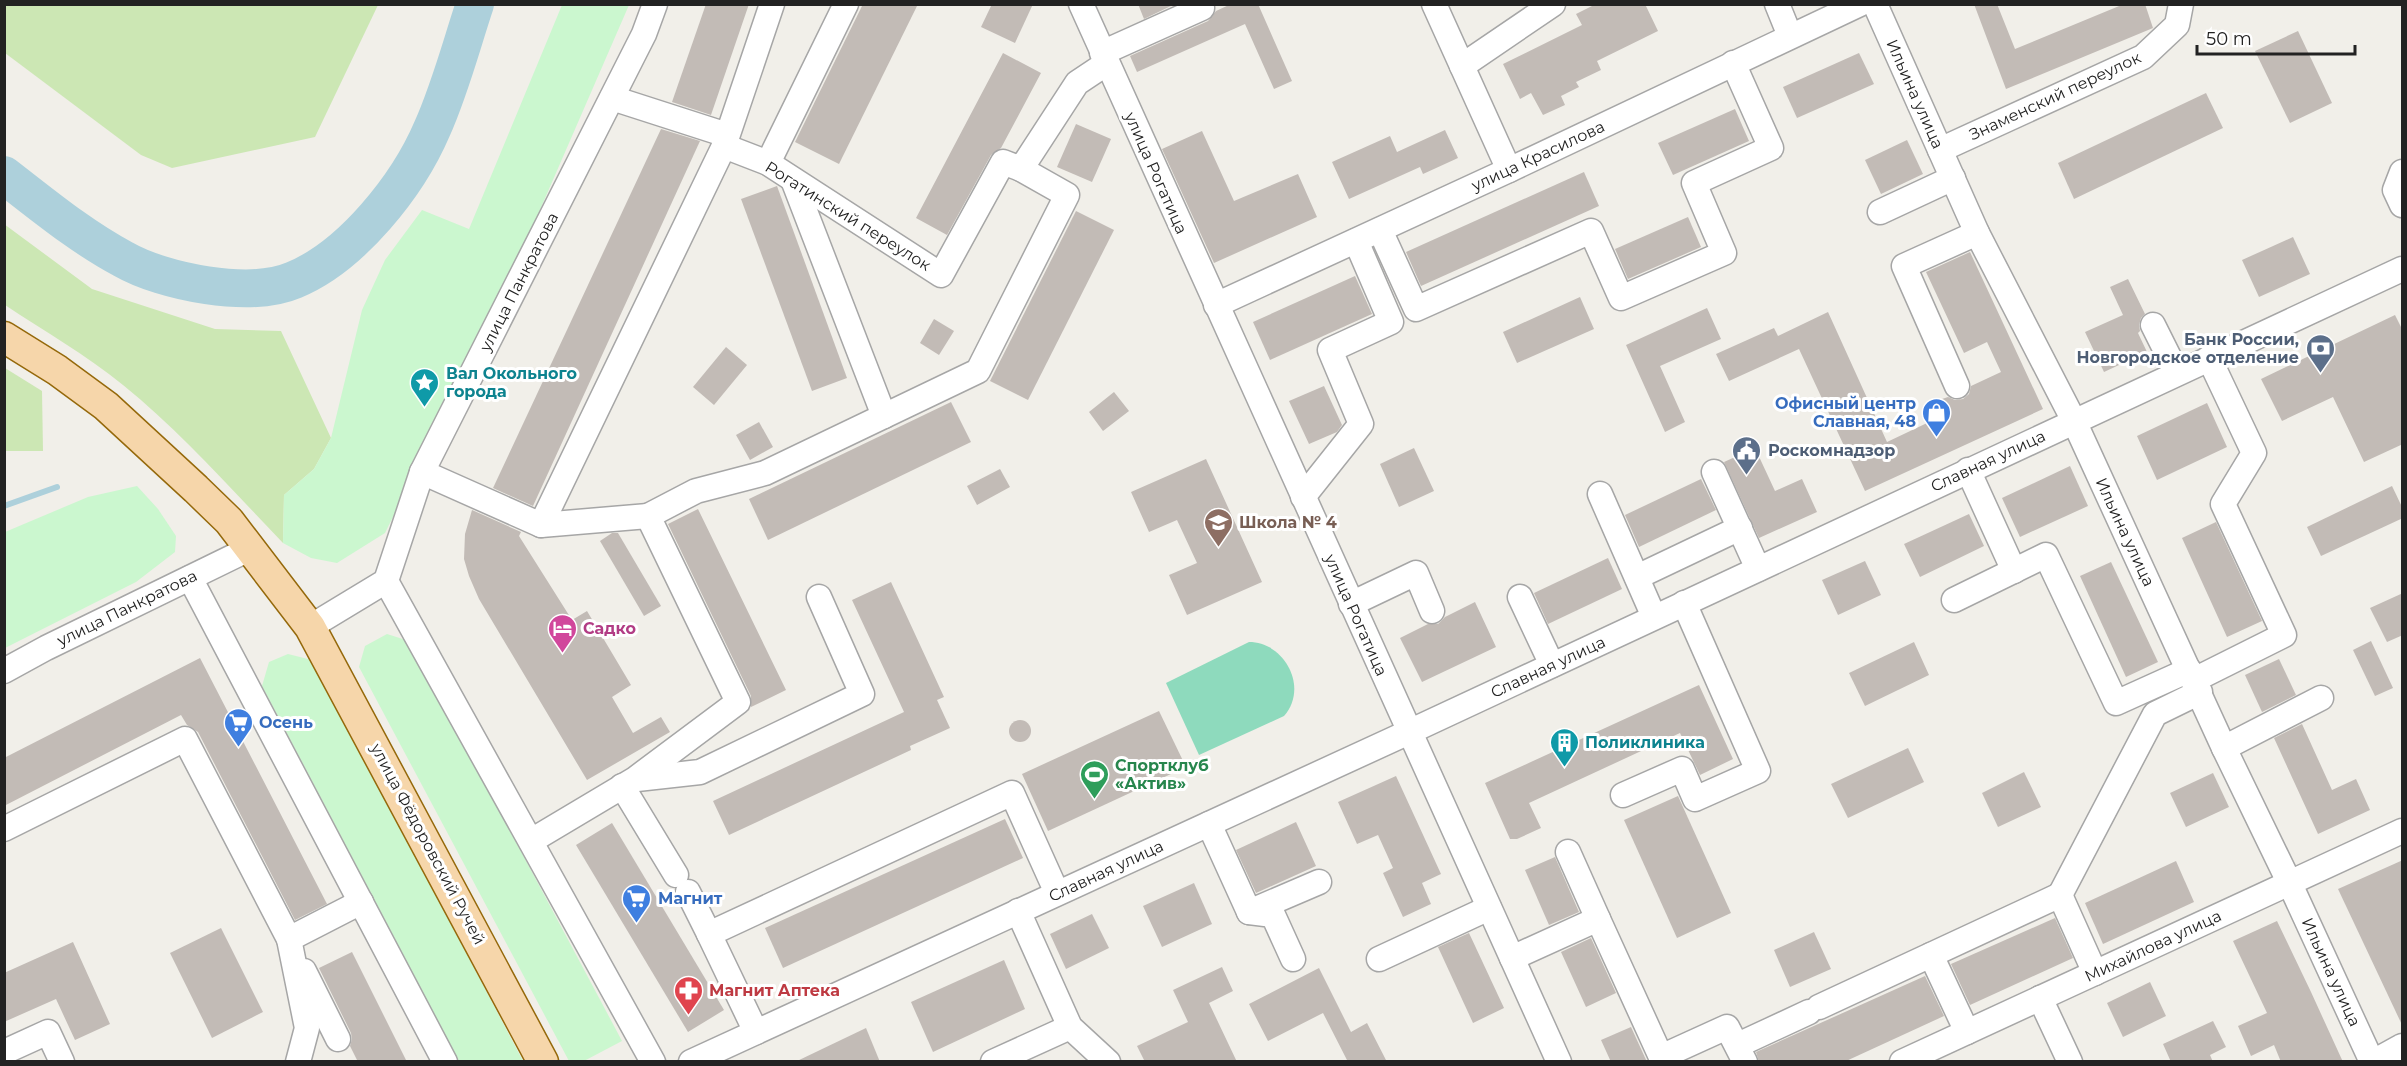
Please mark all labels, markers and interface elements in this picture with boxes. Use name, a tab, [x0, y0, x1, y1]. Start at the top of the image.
scale bar	[2197, 18, 2354, 56]
text: 50 m	[2206, 28, 2252, 50]
street label: Ильина улица	[1882, 36, 1948, 152]
street label: Знаменский переулок	[1966, 47, 2145, 144]
street label: улица Рогатица	[1120, 108, 1191, 237]
street label: улица Красилова	[1467, 117, 1608, 196]
street label: Рогатинский переулок	[762, 157, 935, 275]
street label: улица Панкратова	[475, 209, 562, 356]
place label: Банк России, Новгородское отделение	[2077, 330, 2299, 367]
bank icon: Банк России, Новгородское отделение	[2304, 332, 2336, 374]
place label: Вал Окольного города	[446, 364, 577, 401]
place icon: Вал Окольного города	[409, 366, 441, 408]
place label: Офисный центр Славная, 48	[1775, 394, 1916, 431]
shop icon: Офисный центр Славная, 48	[1921, 396, 1953, 438]
street label: Славная улица	[1928, 426, 2048, 496]
public building icon: Роскомнадзор	[1731, 434, 1763, 476]
place label: Роскомнадзор	[1768, 441, 1895, 460]
street label: Ильина улица	[2092, 475, 2158, 589]
school or university icon: Школа № 4	[1202, 506, 1234, 548]
place label: Школа № 4	[1239, 513, 1337, 532]
street label: улица Рогатица	[1320, 550, 1391, 679]
street label: улица Панкратова	[53, 566, 200, 651]
hotel icon: Садко	[546, 612, 578, 654]
place label: Садко	[583, 619, 636, 638]
street label: Славная улица	[1488, 632, 1608, 702]
supermarket icon: Осень	[222, 706, 254, 748]
place label: Осень	[259, 713, 313, 732]
building icon: Поликлиника	[1548, 726, 1580, 768]
place label: Поликлиника	[1585, 733, 1705, 752]
street label: улица Фёдоровский Ручей	[366, 739, 489, 948]
place label: Спортклуб «Актив»	[1115, 756, 1209, 793]
sports icon: Спортклуб «Актив»	[1078, 758, 1110, 800]
street label: Славная улица	[1046, 836, 1166, 906]
supermarket icon: Магнит	[621, 882, 653, 924]
place label: Магнит	[658, 889, 723, 908]
street label: Михайлова улица	[2082, 906, 2224, 986]
street label: Ильина улица	[2298, 915, 2364, 1029]
pharmacy icon: Магнит Аптека	[672, 974, 704, 1016]
place label: Магнит Аптека	[709, 981, 840, 1000]

